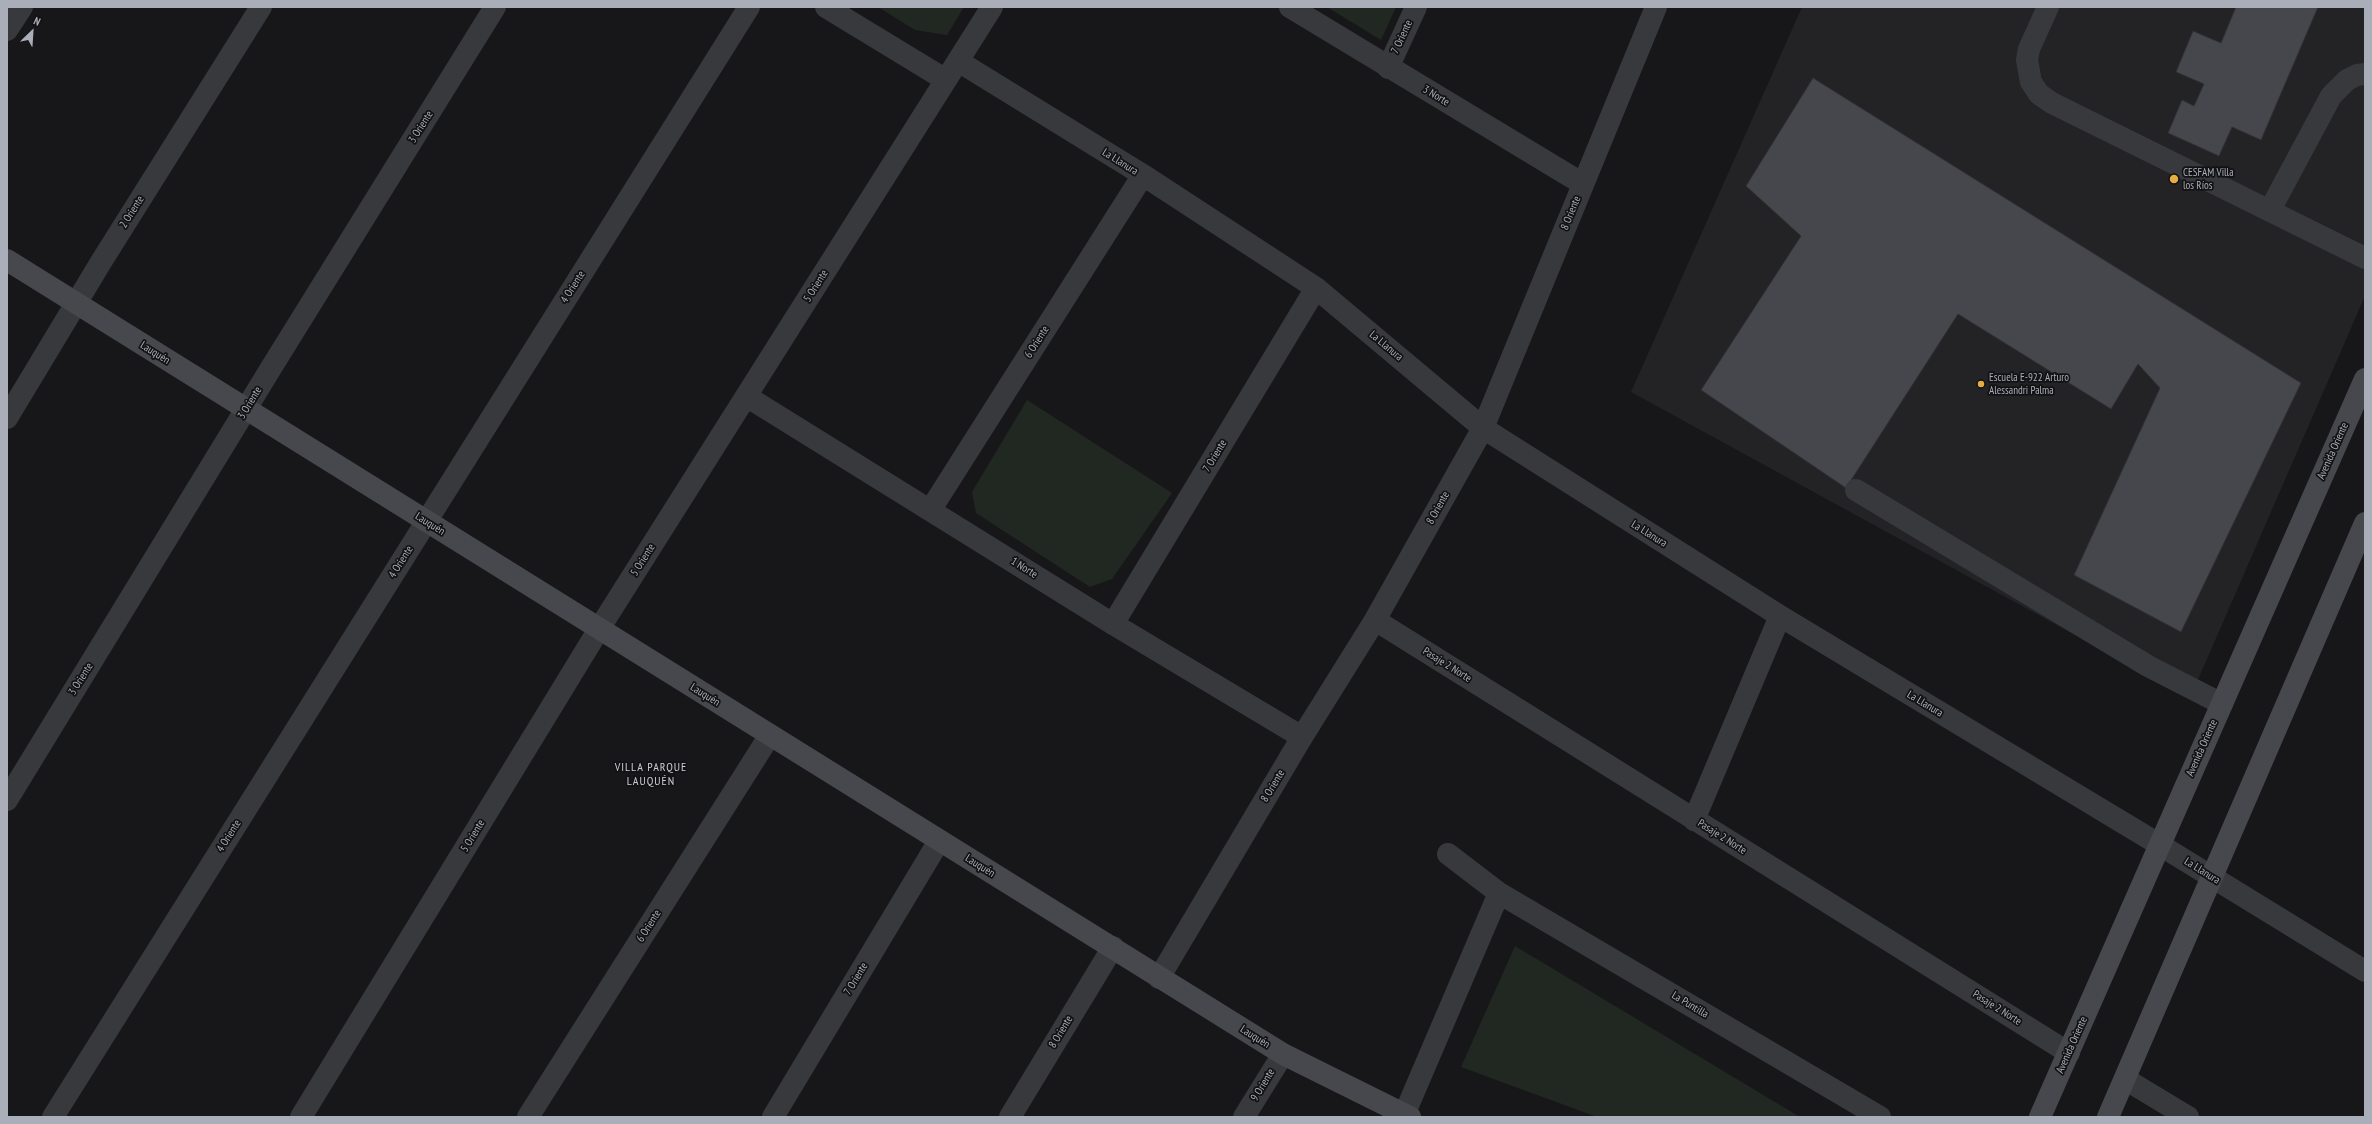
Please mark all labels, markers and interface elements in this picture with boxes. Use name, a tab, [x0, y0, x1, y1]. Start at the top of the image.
north arrow	[12, 12, 52, 52]
text: N	[31, 14, 43, 29]
street label: 7 Oriente	[1389, 18, 1415, 56]
street label: 3 Norte	[1420, 83, 1452, 109]
street label: 3 Oriente	[406, 108, 436, 146]
street label: La Llanura	[1100, 146, 1140, 178]
place label: CESFAM Villa los Ríos	[2183, 166, 2234, 192]
marker: CESFAM Villa los Ríos	[2168, 173, 2180, 185]
street label: 2 Oriente	[117, 193, 147, 231]
street label: 8 Oriente	[1558, 194, 1584, 232]
street label: 5 Oriente	[801, 267, 831, 305]
street label: 4 Oriente	[558, 268, 588, 306]
street label: 6 Oriente	[1022, 323, 1052, 361]
street label: La Llanura	[1367, 328, 1405, 364]
street label: Lauquén	[138, 339, 172, 367]
place label: Escuela E-922 Arturo Alessandri Palma	[1989, 371, 2069, 397]
marker: Escuela E-922 Arturo Alessandri Palma	[1976, 379, 1986, 389]
street label: 3 Oriente	[235, 384, 265, 422]
street label: Avenida Oriente	[2315, 421, 2351, 481]
street label: 7 Oriente	[1200, 437, 1230, 475]
street label: 8 Oriente	[1424, 489, 1452, 527]
street label: Lauquén	[413, 510, 447, 538]
street label: La Llanura	[1629, 518, 1669, 550]
street label: 5 Oriente	[628, 541, 658, 579]
street label: 4 Oriente	[386, 543, 416, 581]
street label: 1 Norte	[1008, 555, 1040, 581]
street label: Pasaje 2 Norte	[1420, 645, 1474, 685]
street label: 3 Oriente	[66, 660, 96, 698]
street label: Lauquén	[688, 681, 722, 709]
street label: La Llanura	[1905, 688, 1945, 720]
street label: Avenida Oriente	[2184, 718, 2220, 778]
district label: VILLA PARQUE LAUQUÉN	[615, 761, 687, 789]
street label: 8 Oriente	[1258, 767, 1288, 805]
street label: 4 Oriente	[214, 817, 244, 855]
street label: 5 Oriente	[458, 817, 488, 855]
street label: Pasaje 2 Norte	[1695, 817, 1749, 857]
street label: Lauquén	[963, 852, 997, 880]
street label: La Llanura	[2182, 855, 2222, 887]
street label: 6 Oriente	[634, 907, 664, 945]
street label: 7 Oriente	[841, 960, 871, 998]
street label: Pasaje 2 Norte	[1970, 988, 2024, 1028]
street label: La Puntilla	[1669, 989, 1711, 1021]
street label: 8 Oriente	[1046, 1013, 1076, 1051]
street label: Avenida Oriente	[2054, 1015, 2090, 1075]
street label: Lauquén	[1238, 1023, 1272, 1051]
street label: 9 Oriente	[1248, 1066, 1278, 1104]

